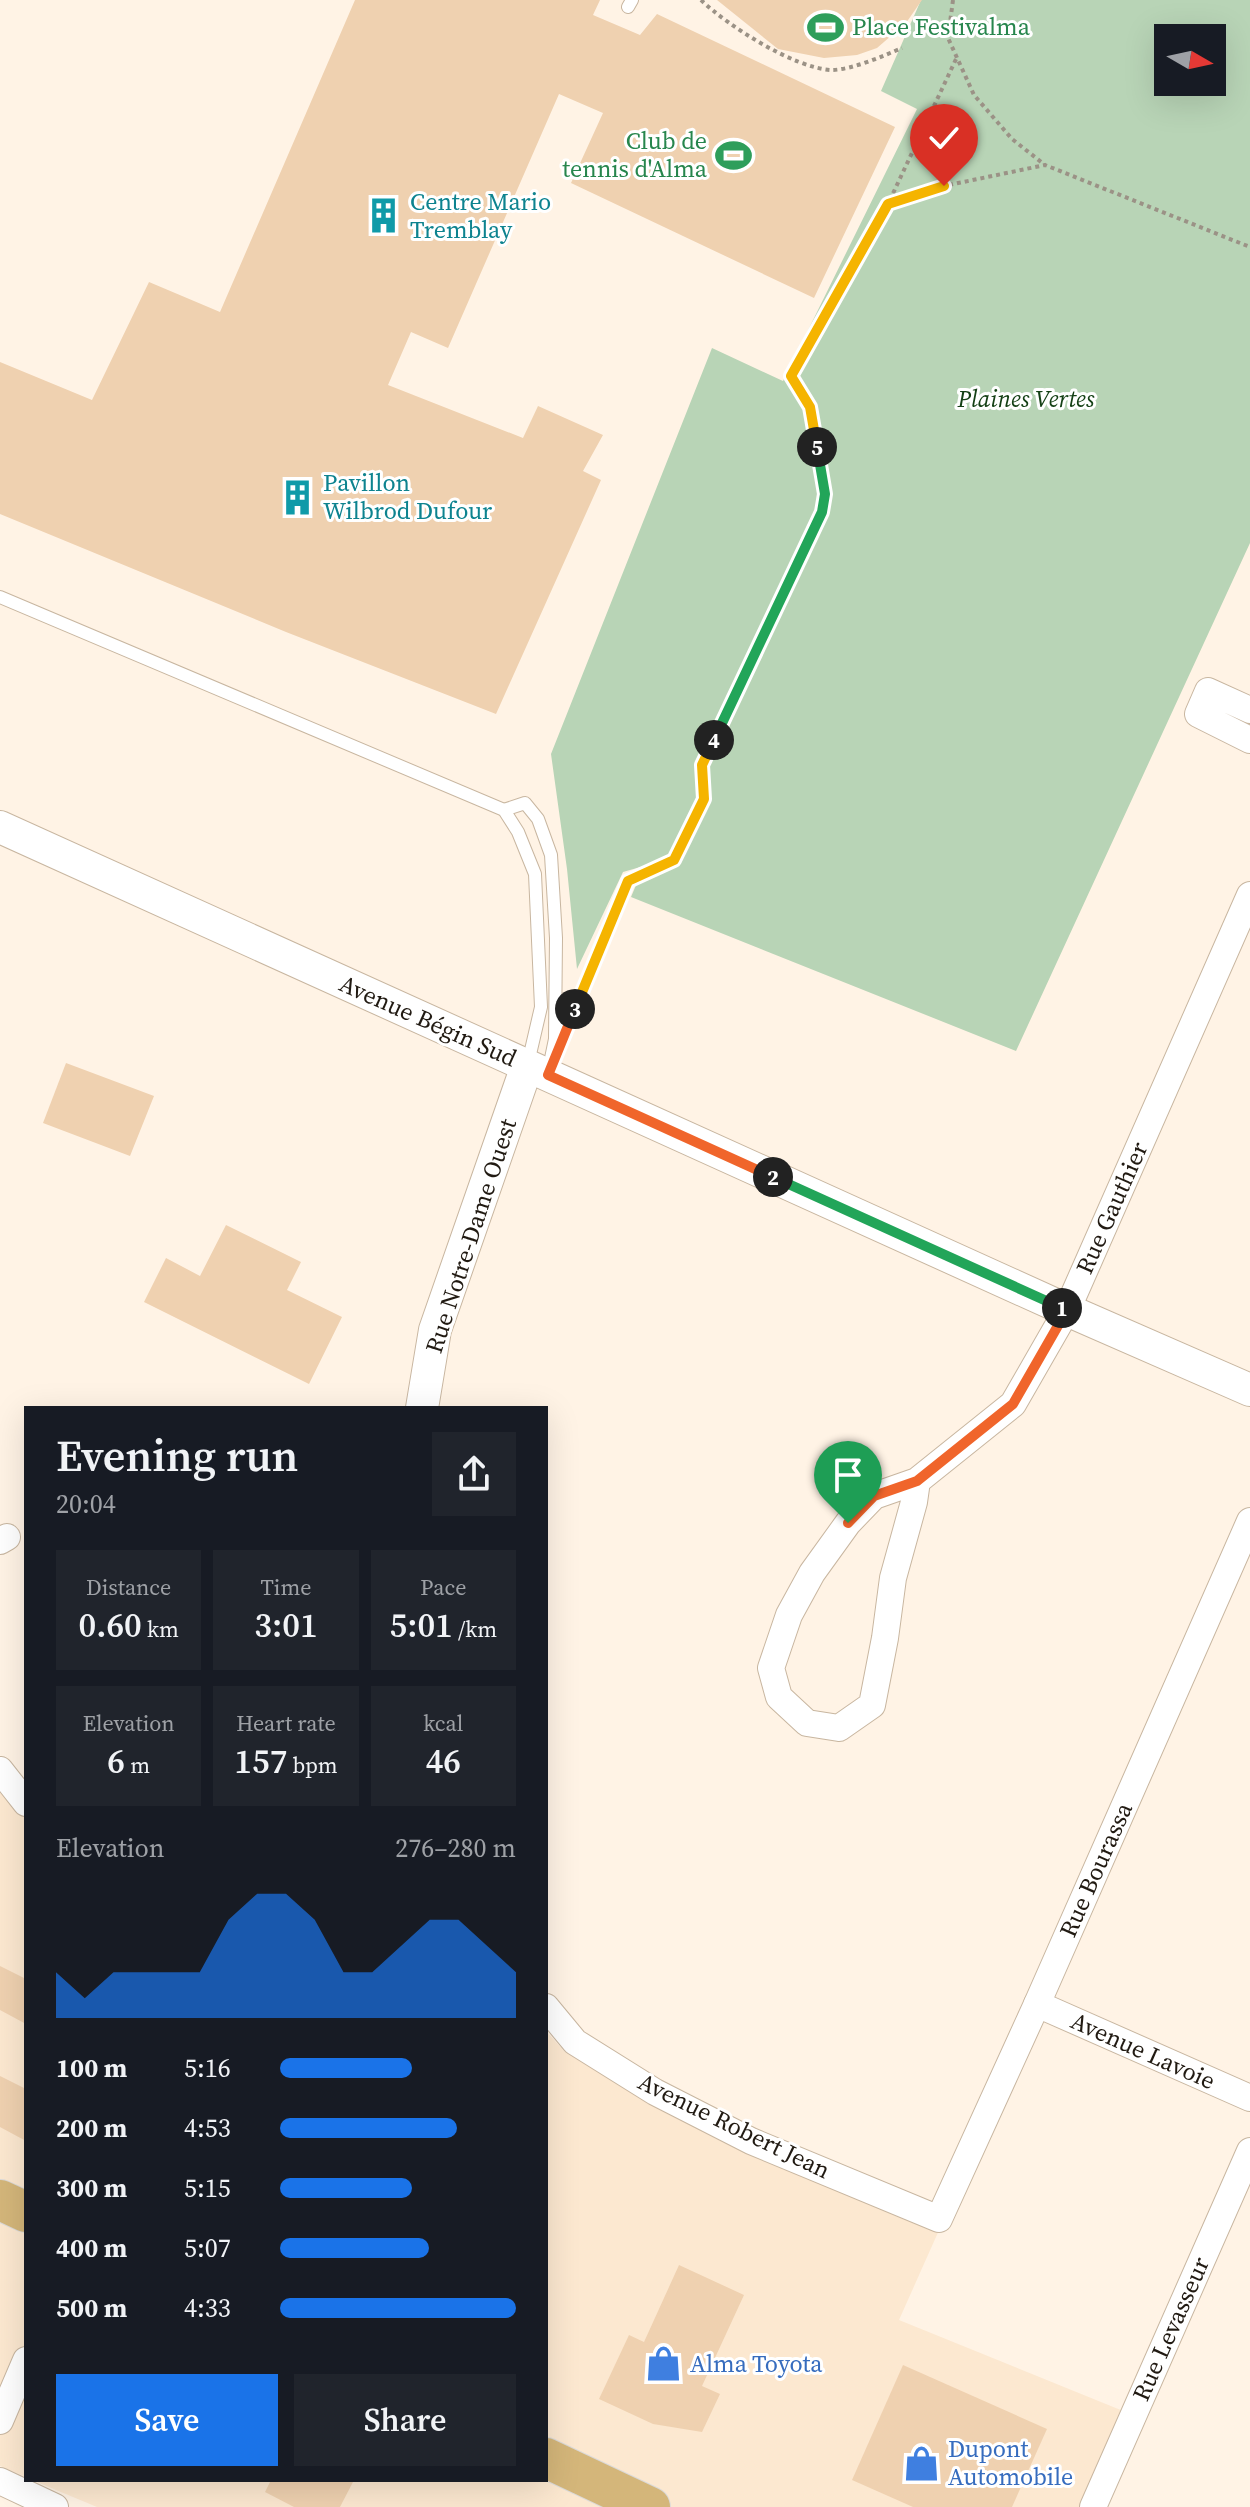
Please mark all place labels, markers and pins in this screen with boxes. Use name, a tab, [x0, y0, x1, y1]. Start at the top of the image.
sports icon: Place Festivalma	[807, 8, 845, 46]
place label: Place Festivalma	[852, 10, 1031, 43]
pin	[910, 104, 978, 186]
place label: Club de tennis d'Alma	[562, 124, 708, 185]
sports icon: Club de tennis d'Alma	[714, 136, 752, 174]
place label: Centre Mario Tremblay	[410, 185, 551, 246]
building icon: Centre Mario Tremblay	[365, 197, 403, 235]
pin: 5	[797, 427, 837, 467]
place label: Pavillon Wilbrod Dufour	[323, 466, 492, 527]
building icon: Pavillon Wilbrod Dufour	[278, 478, 316, 516]
pin: 4	[694, 720, 734, 760]
pin: 3	[555, 989, 595, 1029]
pin: 2	[753, 1157, 793, 1197]
pin: 1	[1042, 1288, 1082, 1328]
pin	[814, 1441, 882, 1523]
shop icon: Alma Toyota	[645, 2345, 683, 2383]
place label: Alma Toyota	[690, 2347, 823, 2380]
place label: Dupont Automobile	[948, 2432, 1073, 2493]
shop icon: Dupont Automobile	[903, 2444, 941, 2482]

